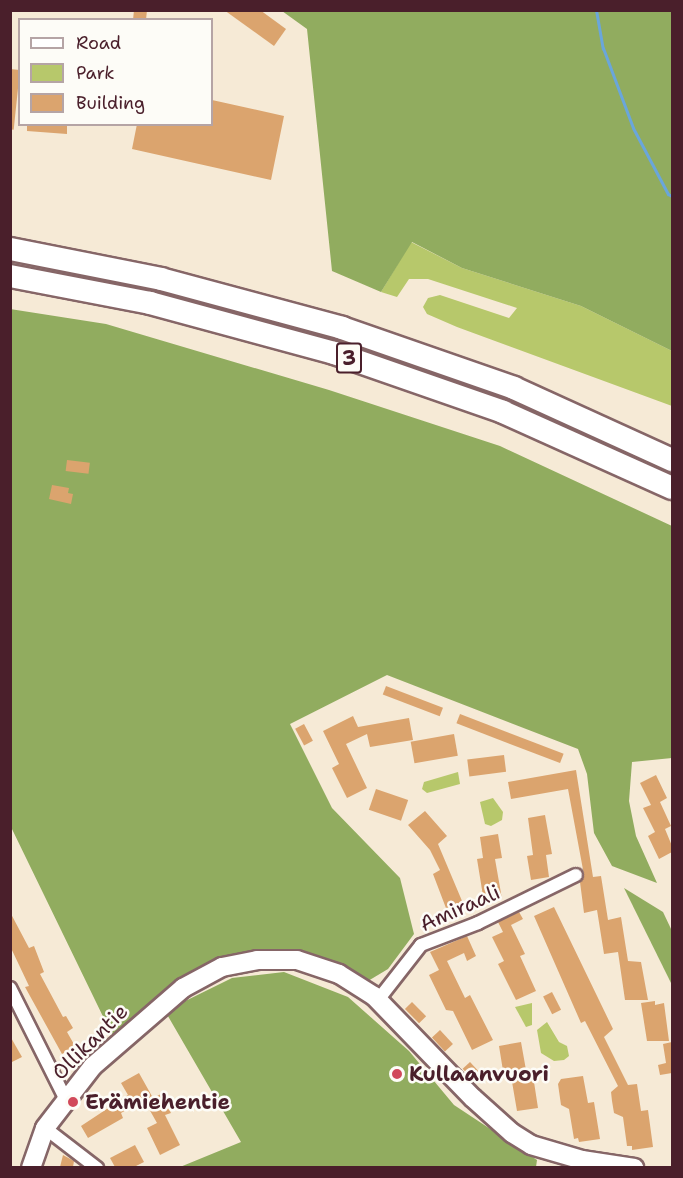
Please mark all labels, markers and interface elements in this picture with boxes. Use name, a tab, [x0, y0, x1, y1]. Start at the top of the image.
legend	[18, 18, 213, 126]
text: Road	[76, 31, 121, 55]
text: Park	[76, 61, 115, 85]
text: Building	[76, 91, 145, 115]
road number: 3	[336, 341, 362, 375]
street label: Amiraali	[416, 879, 504, 937]
street label: Ollikantie	[47, 999, 133, 1085]
place label: Kullaanvuori	[409, 1061, 549, 1087]
marker: Kullaanvuori	[390, 1067, 404, 1081]
place label: Erämiehentie	[85, 1089, 230, 1115]
marker: Erämiehentie	[66, 1095, 80, 1109]

